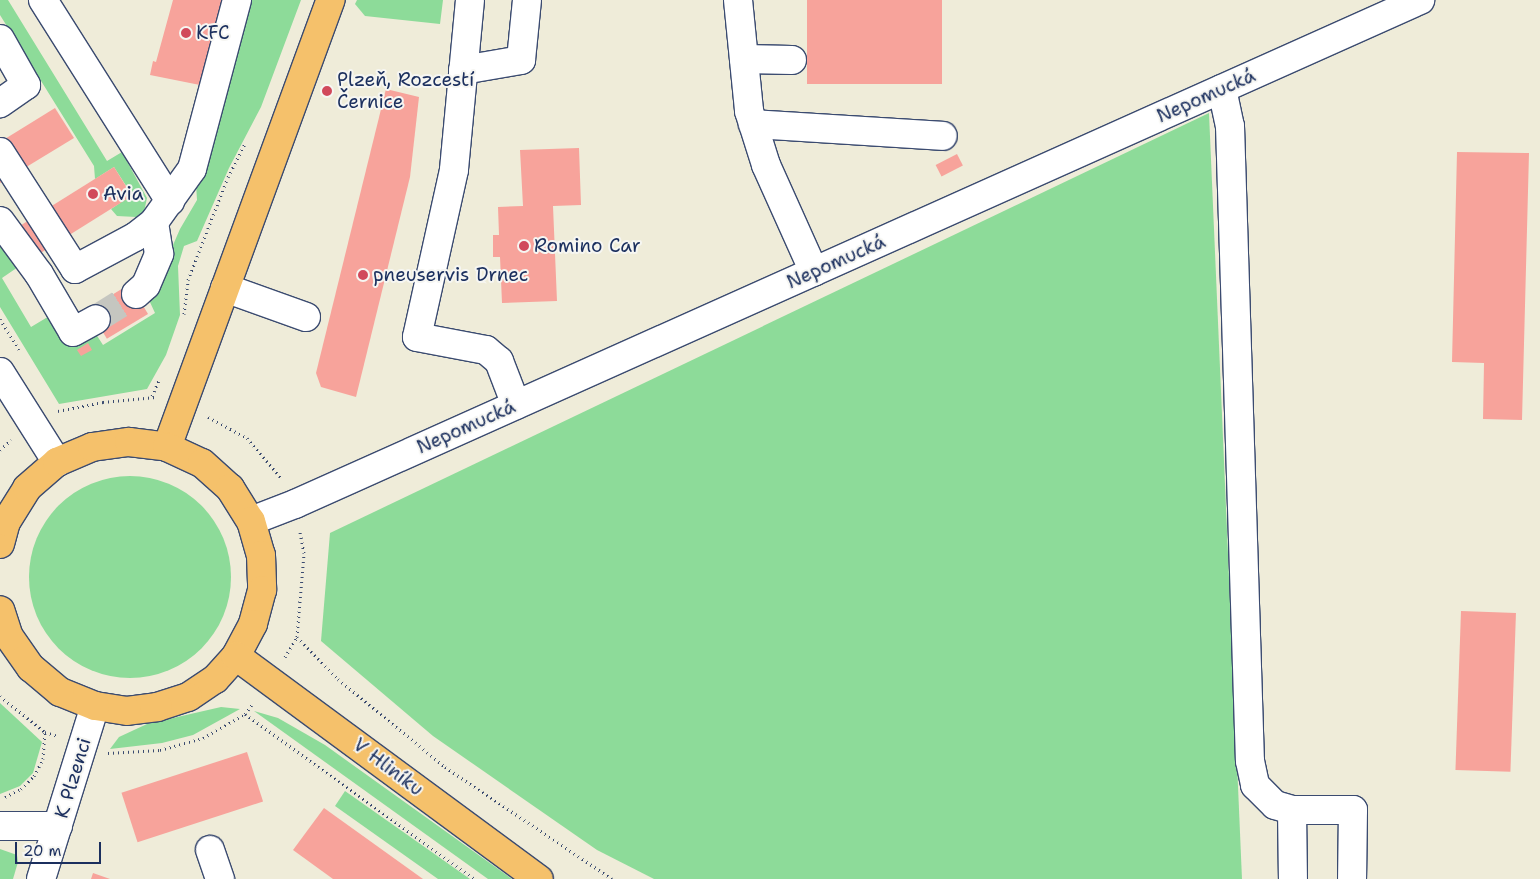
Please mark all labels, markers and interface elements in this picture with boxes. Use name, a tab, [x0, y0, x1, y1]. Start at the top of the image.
place label: KFC	[196, 22, 230, 44]
marker: KFC	[180, 27, 192, 39]
street label: Nepomucká	[1153, 64, 1259, 128]
place label: Plzeň, Rozcestí Černice	[337, 69, 474, 113]
marker: Plzeň, Rozcestí Černice	[321, 85, 333, 97]
place label: Avia	[103, 183, 143, 205]
marker: Avia	[87, 188, 99, 200]
street label: Nepomucká	[783, 230, 889, 294]
place label: Romino Car	[534, 235, 641, 257]
marker: Romino Car	[518, 240, 530, 252]
place label: pneuservis Drnec	[373, 264, 528, 286]
marker: pneuservis Drnec	[357, 269, 369, 281]
street label: Nepomucká	[413, 395, 519, 459]
street label: V Hliníku	[348, 733, 428, 801]
street label: K Plzenci	[50, 735, 96, 821]
scale bar	[18, 832, 104, 864]
text: 20 m	[23, 841, 62, 861]

